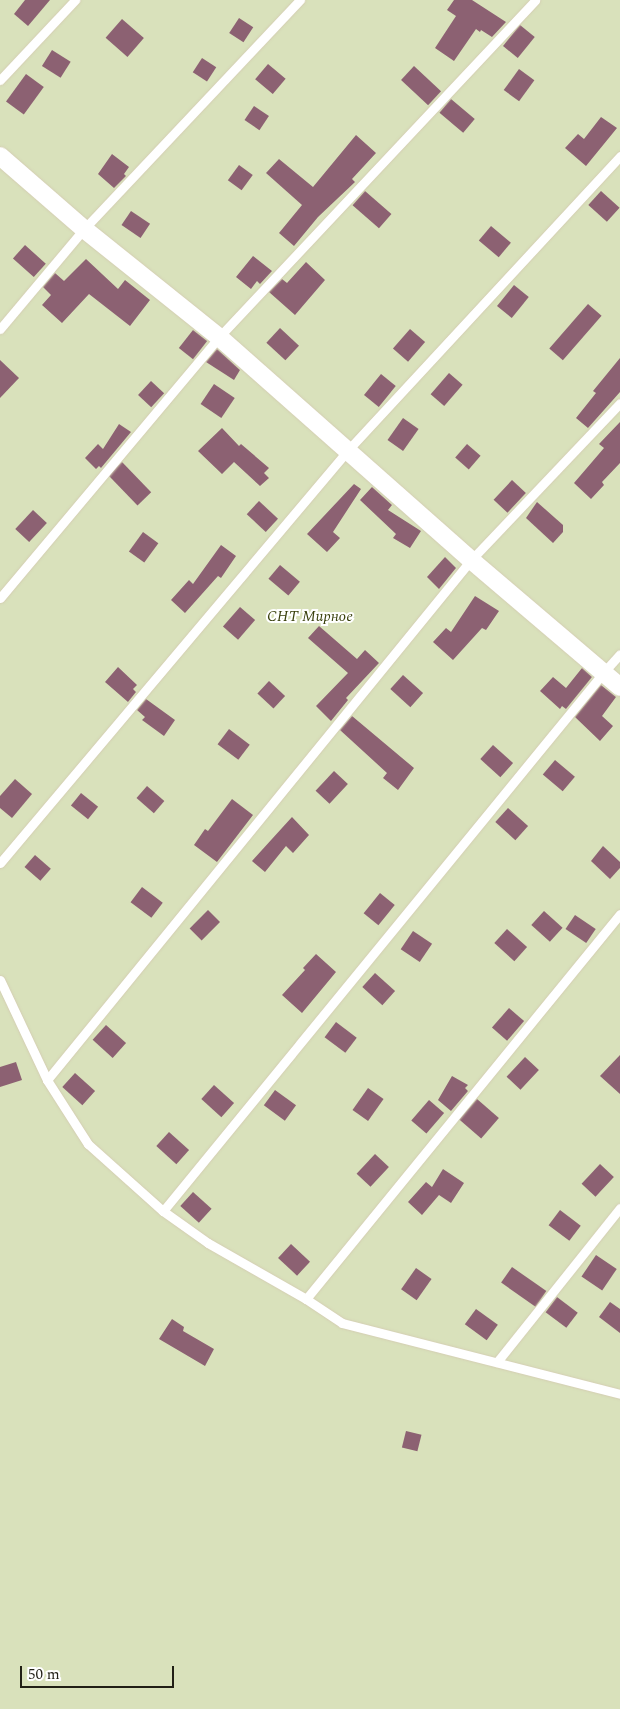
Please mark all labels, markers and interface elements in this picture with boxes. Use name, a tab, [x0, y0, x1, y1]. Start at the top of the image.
park label: СНТ Мирное	[267, 608, 353, 626]
scale bar	[22, 1656, 176, 1688]
text: 50 m	[28, 1663, 60, 1686]

